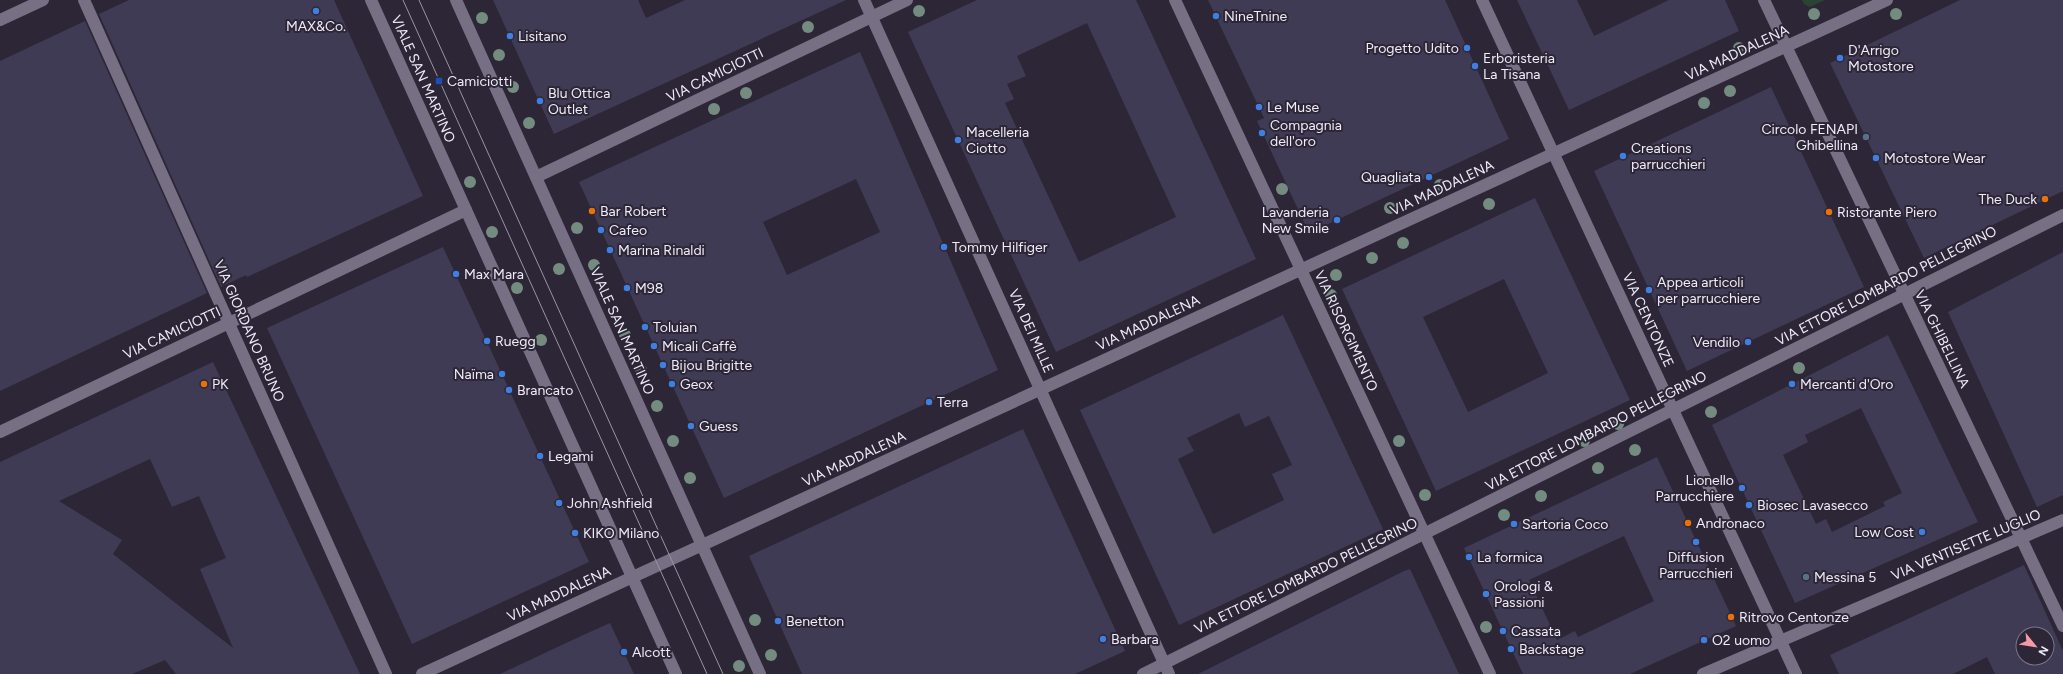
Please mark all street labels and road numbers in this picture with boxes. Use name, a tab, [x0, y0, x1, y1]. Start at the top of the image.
street label: VIALE SAN MARTINO	[387, 13, 459, 145]
street label: VIA MADDALENA	[1682, 21, 1792, 84]
street label: VIA CAMICIOTTI	[664, 44, 766, 106]
street label: VIA MADDALENA	[1387, 156, 1497, 219]
street label: VIA ETTORE LOMBARDO PELLEGRINO	[1772, 222, 2000, 349]
street label: VIA GIORDANO BRUNO	[210, 257, 288, 405]
street label: VIALE SAN MARTINO	[586, 265, 658, 397]
street label: VIA RISORGIMENTO	[1311, 268, 1381, 394]
street label: VIA CENTONZE	[1619, 270, 1677, 370]
street label: VIA DEI MILLE	[1005, 286, 1057, 376]
street label: VIA GHIBELLINA	[1911, 287, 1973, 391]
street label: VIA MADDALENA	[1093, 291, 1203, 354]
street label: VIA CAMICIOTTI	[121, 303, 223, 363]
street label: VIA ETTORE LOMBARDO PELLEGRINO	[1482, 367, 1710, 494]
street label: VIA MADDALENA	[799, 427, 909, 490]
street label: VIA VENTISETTE LUGLIO	[1889, 506, 2043, 584]
street label: VIA ETTORE LOMBARDO PELLEGRINO	[1192, 514, 1420, 638]
street label: VIA MADDALENA	[504, 562, 614, 625]

